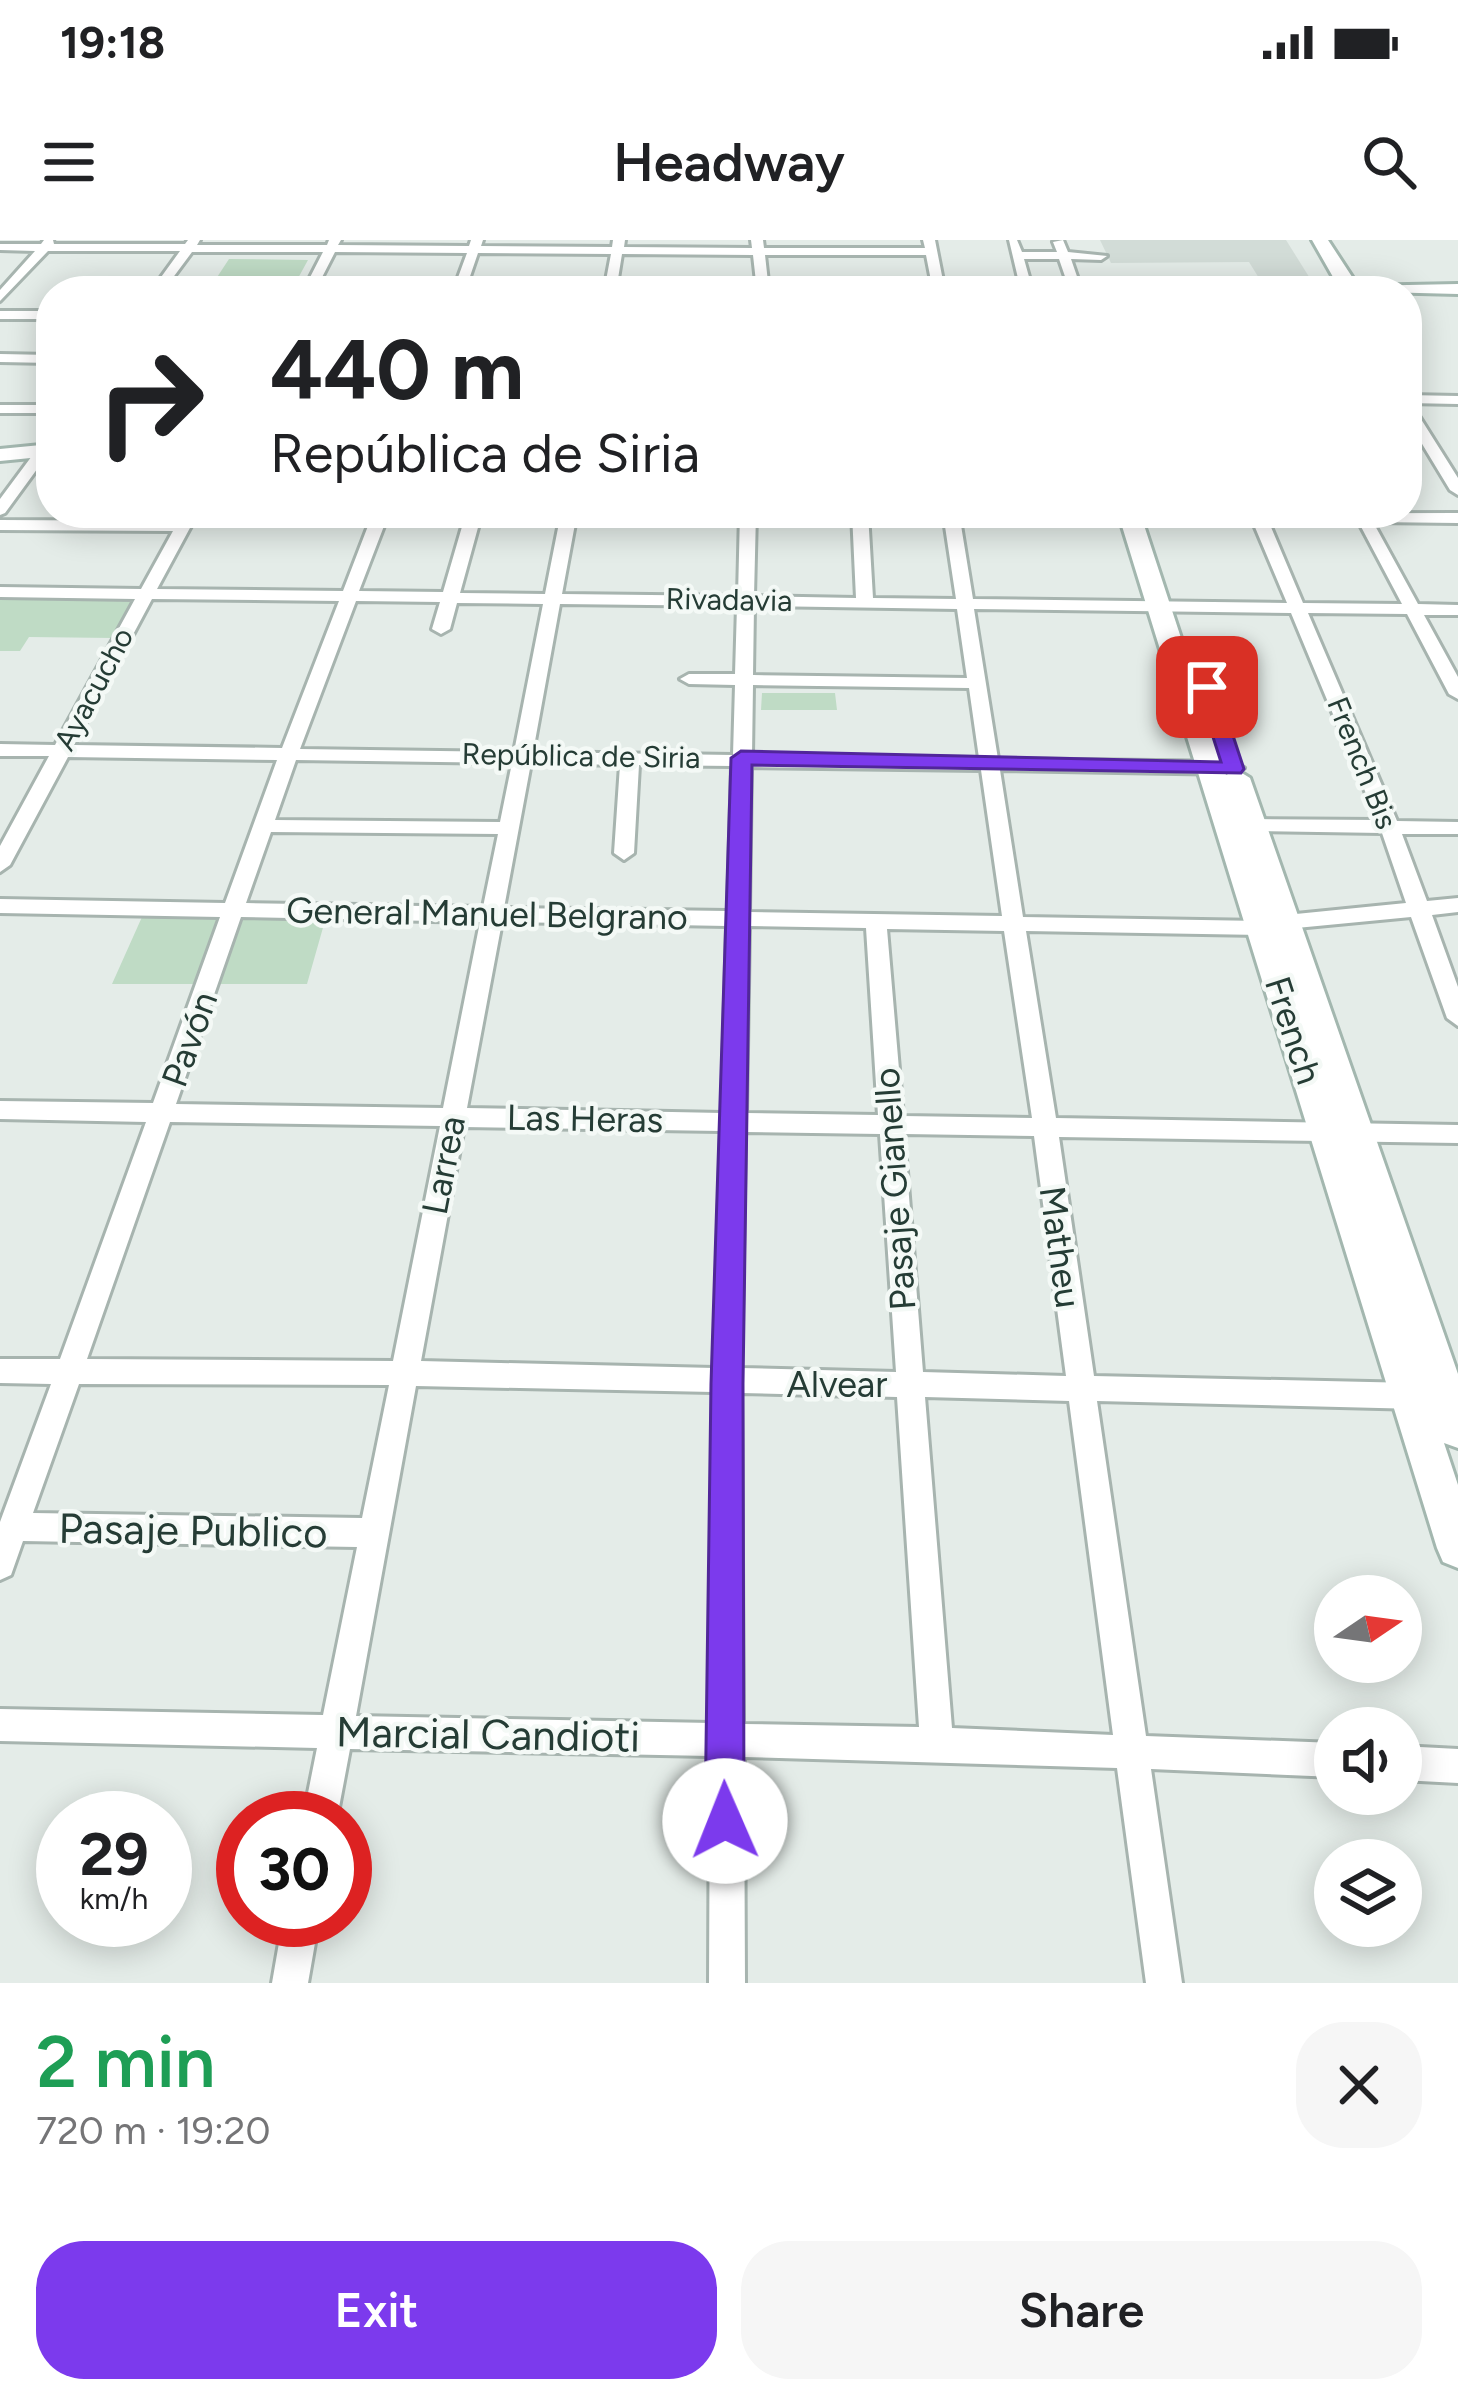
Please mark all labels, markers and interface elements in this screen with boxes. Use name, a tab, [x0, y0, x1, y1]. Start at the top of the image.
text: 19:18	[60, 15, 165, 69]
icon: menu	[36, 129, 102, 195]
icon: search	[1356, 129, 1422, 195]
text: Headway	[613, 130, 845, 195]
text: 440 m	[270, 319, 524, 420]
icon: right	[72, 324, 228, 480]
text: República de Siria	[270, 421, 700, 486]
street label: Rivadavia	[665, 580, 793, 619]
street label: Ayacucho	[46, 621, 141, 757]
pin	[1156, 636, 1258, 738]
icon: arrive	[1174, 654, 1240, 720]
street label: French Bis	[1319, 691, 1406, 834]
street label: República de Siria	[461, 735, 701, 776]
street label: General Manuel Belgrano	[286, 888, 688, 939]
street label: French	[1256, 971, 1331, 1089]
street label: Pavón	[153, 986, 226, 1092]
street label: Pasaje Gianello	[865, 1066, 924, 1312]
street label: Las Heras	[506, 1096, 664, 1141]
street label: Larrea	[413, 1112, 474, 1218]
street label: Matheu	[1031, 1184, 1090, 1311]
street label: Alvear	[787, 1363, 887, 1406]
street label: Pasaje Publico	[58, 1503, 328, 1558]
north arrow	[1314, 1575, 1422, 1683]
map controls	[1314, 1575, 1422, 1947]
street label: Marcial Candioti	[336, 1706, 640, 1763]
button: sound	[1314, 1707, 1422, 1815]
position arrow	[662, 1758, 788, 1884]
speed limit sign: 30	[216, 1791, 372, 1947]
text: 29	[79, 1818, 149, 1890]
button: layers	[1314, 1839, 1422, 1947]
text: km/h	[80, 1880, 148, 1917]
text: 2 min	[36, 2019, 215, 2105]
button: close	[1296, 2022, 1422, 2148]
text: 720 m · 19:20	[36, 2107, 271, 2154]
button: Exit	[36, 2241, 717, 2379]
button: Share	[741, 2241, 1422, 2379]

